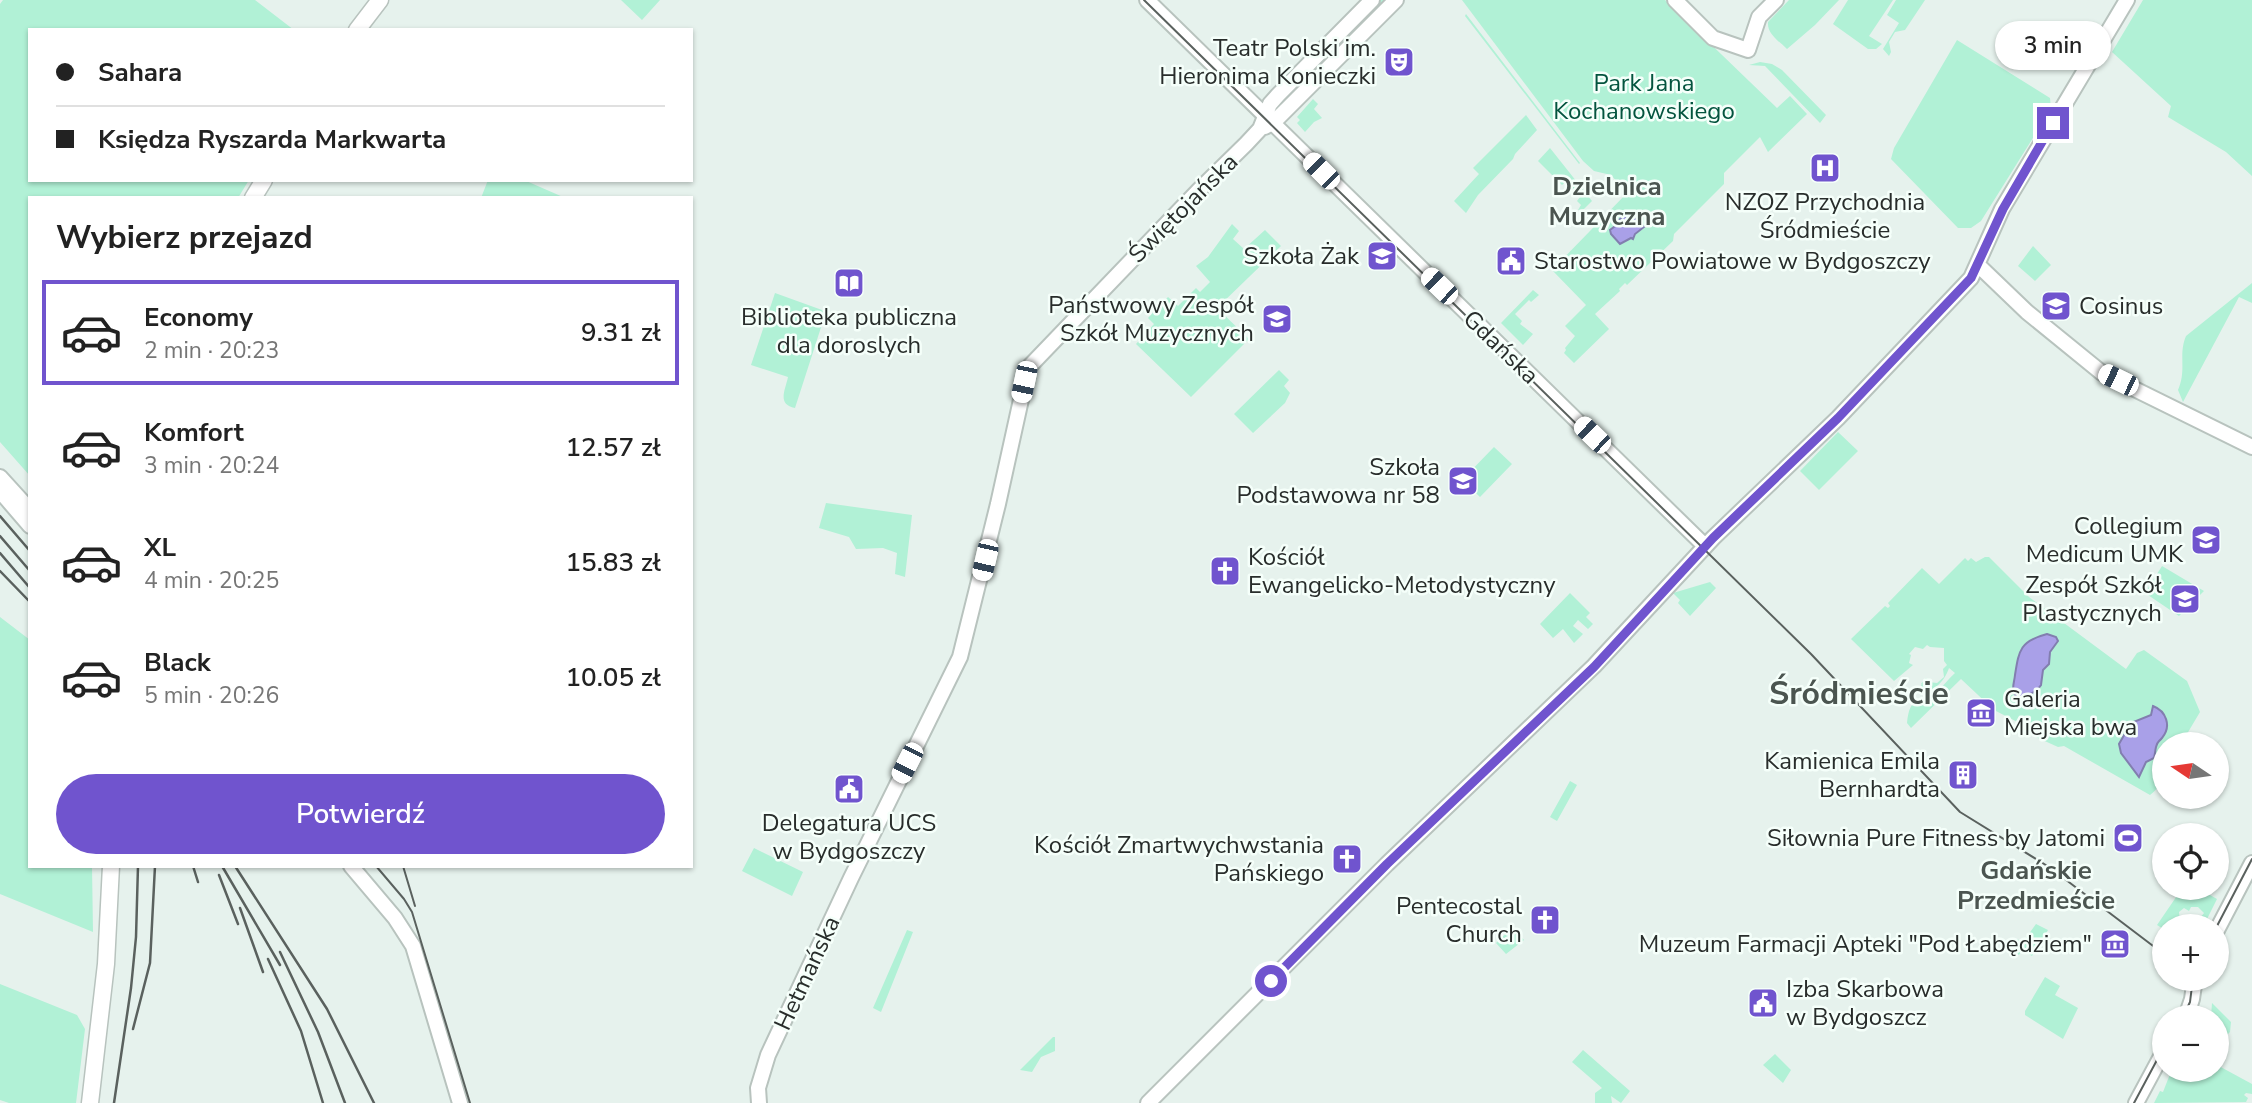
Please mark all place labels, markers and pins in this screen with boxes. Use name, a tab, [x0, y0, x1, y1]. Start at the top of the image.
place label: Teatr Polski im. Hieronima Konieczki	[1159, 32, 1376, 92]
theatre icon: Teatr Polski im. Hieronima Konieczki	[1382, 45, 1416, 79]
hospital icon: NZOZ Przychodnia Śródmieście	[1808, 151, 1842, 185]
place label: NZOZ Przychodnia Śródmieście	[1725, 186, 1925, 246]
school or university icon: Szkoła Żak	[1365, 239, 1399, 273]
place label: Szkoła Żak	[1243, 240, 1360, 272]
public building icon: Starostwo Powiatowe w Bydgoszczy	[1494, 244, 1528, 278]
place label: Starostwo Powiatowe w Bydgoszczy	[1534, 245, 1931, 277]
library icon: Biblioteka publiczna dla doroslych	[832, 266, 866, 300]
place label: Państwowy Zespół Szkół Muzycznych	[1048, 289, 1254, 349]
school or university icon: Cosinus	[2039, 289, 2073, 323]
place label: Cosinus	[2079, 290, 2163, 322]
place label: Biblioteka publiczna dla doroslych	[741, 301, 957, 361]
school or university icon: Państwowy Zespół Szkół Muzycznych	[1260, 302, 1294, 336]
place label: Szkoła Podstawowa nr 58	[1236, 451, 1440, 511]
school or university icon: Szkoła Podstawowa nr 58	[1446, 464, 1480, 498]
place label: Collegium Medicum UMK	[2026, 510, 2184, 570]
school or university icon: Collegium Medicum UMK	[2189, 523, 2223, 557]
place label: Kościół Ewangelicko-Metodystyczny	[1248, 541, 1556, 601]
church icon: Kościół Ewangelicko-Metodystyczny	[1208, 554, 1242, 588]
place label: Zespół Szkół Plastycznych	[2022, 569, 2162, 629]
school or university icon: Zespół Szkół Plastycznych	[2168, 582, 2202, 616]
place label: Galeria Miejska bwa	[2004, 683, 2137, 743]
museum icon: Galeria Miejska bwa	[1964, 696, 1998, 730]
place label: Kamienica Emila Bernhardta	[1764, 745, 1940, 805]
building icon: Kamienica Emila Bernhardta	[1946, 758, 1980, 792]
public building icon: Delegatura UCS w Bydgoszczy	[832, 772, 866, 806]
place label: Delegatura UCS w Bydgoszczy	[762, 807, 936, 867]
sports icon: Siłownia Pure Fitness by Jatomi	[2111, 821, 2145, 855]
place label: Siłownia Pure Fitness by Jatomi	[1767, 822, 2105, 854]
place label: Kościół Zmartwychwstania Pańskiego	[1034, 829, 1324, 889]
church icon: Kościół Zmartwychwstania Pańskiego	[1330, 842, 1364, 876]
place label: Pentecostal Church	[1396, 890, 1522, 950]
church icon: Pentecostal Church	[1528, 903, 1562, 937]
museum icon: Muzeum Farmacji Apteki "Pod Łabędziem"	[2098, 927, 2132, 961]
place label: Muzeum Farmacji Apteki "Pod Łabędziem"	[1639, 928, 2092, 960]
place label: Izba Skarbowa w Bydgoszcz	[1786, 973, 1944, 1033]
public building icon: Izba Skarbowa w Bydgoszcz	[1746, 986, 1780, 1020]

